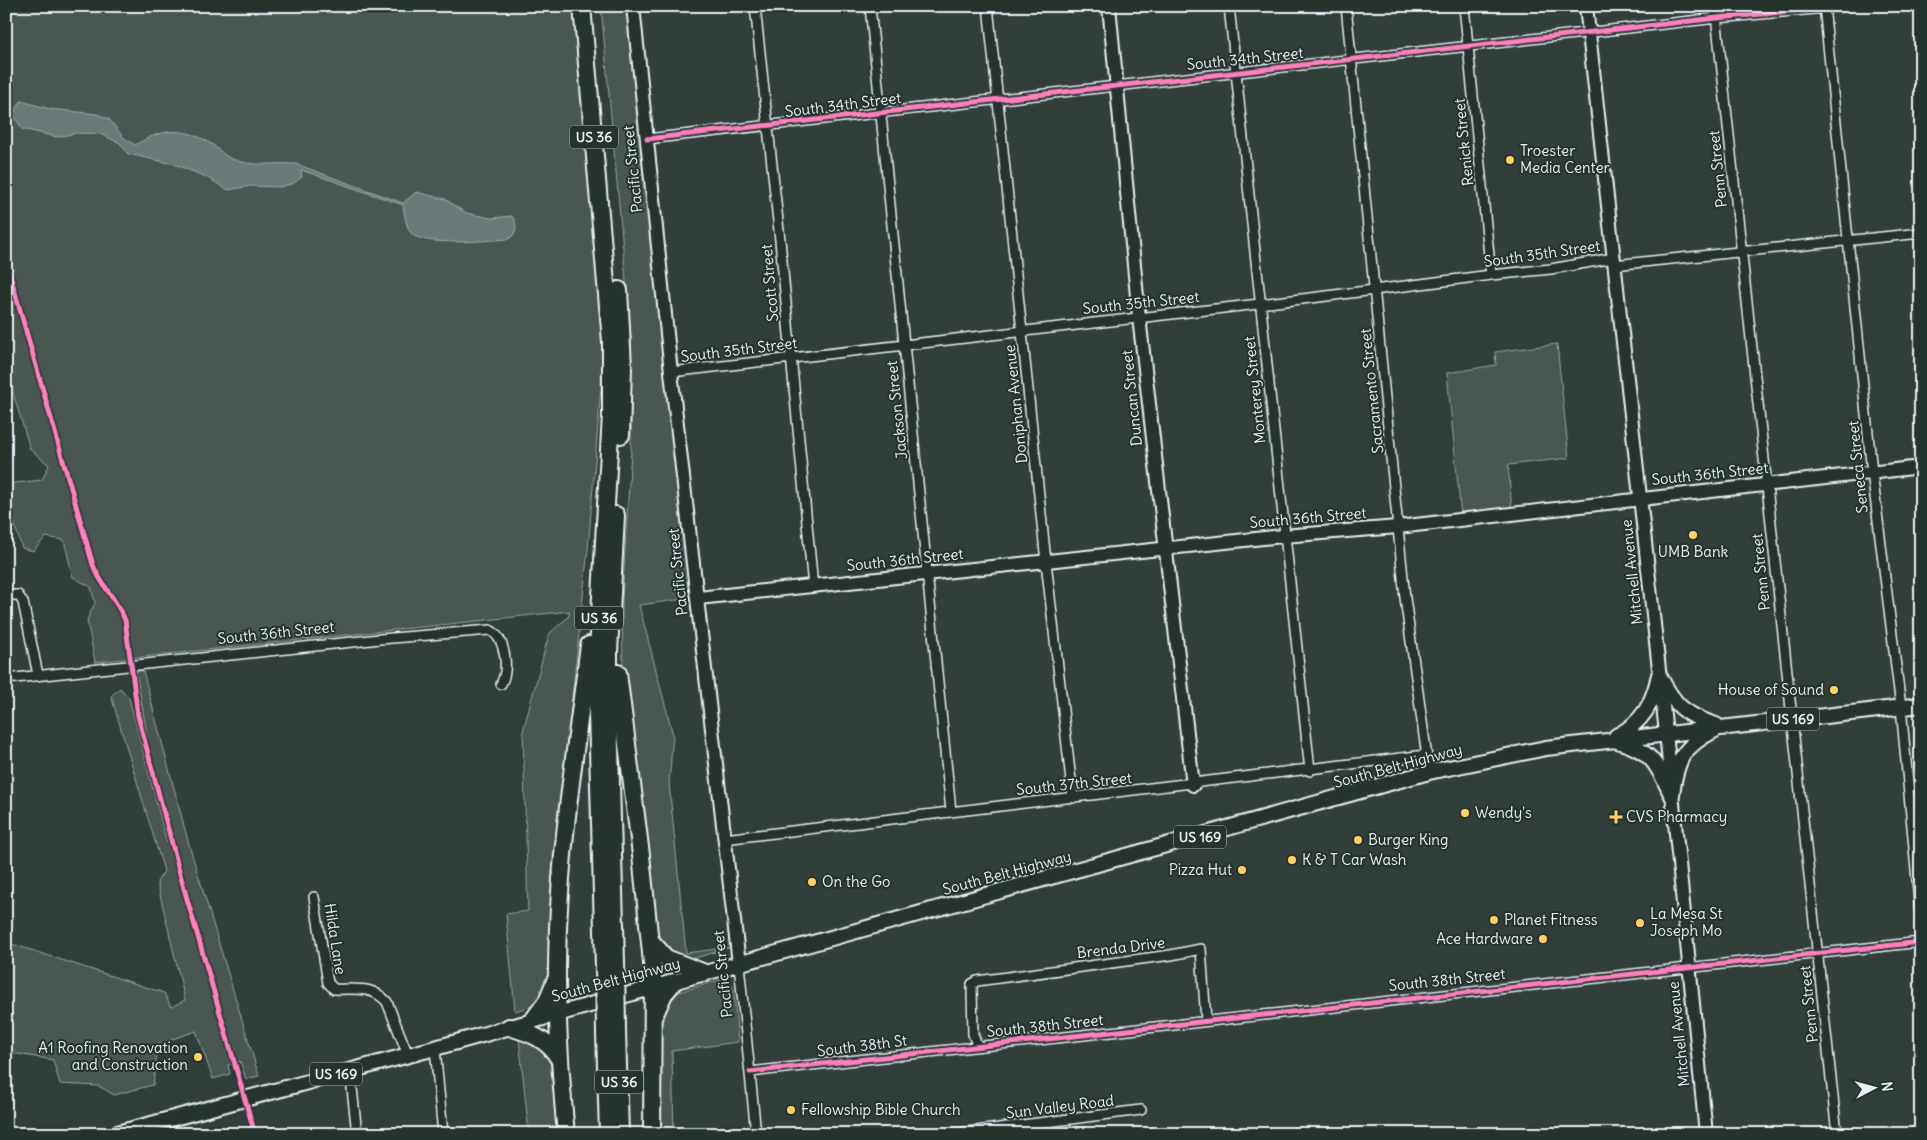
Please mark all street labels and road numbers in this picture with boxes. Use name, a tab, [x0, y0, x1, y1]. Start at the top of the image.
street label: South 34th Street	[1186, 43, 1304, 74]
street label: South 34th Street	[784, 88, 902, 121]
street label: Renick Street	[1449, 97, 1478, 187]
street label: Pacific Street	[618, 124, 647, 214]
road number: US 36	[570, 125, 618, 148]
street label: Penn Street	[1704, 130, 1731, 209]
street label: South 35th Street	[1483, 236, 1601, 271]
street label: Scott Street	[757, 243, 782, 323]
street label: South 35th Street	[1082, 287, 1200, 318]
street label: Sacramento Street	[1355, 327, 1388, 455]
street label: South 35th Street	[680, 333, 798, 366]
street label: Monterey Street	[1239, 335, 1270, 445]
street label: Doniphan Avenue	[1000, 344, 1031, 464]
street label: Duncan Street	[1117, 349, 1146, 447]
street label: Jackson Street	[882, 360, 911, 460]
street label: Seneca Street	[1843, 420, 1872, 514]
street label: South 36th Street	[1651, 458, 1769, 489]
street label: South 36th Street	[1249, 503, 1367, 532]
street label: Mitchell Avenue	[1617, 519, 1646, 625]
street label: Pacific Street	[663, 527, 692, 617]
street label: Penn Street	[1747, 533, 1774, 612]
street label: South 36th Street	[846, 544, 964, 575]
road number: US 36	[575, 606, 623, 630]
street label: South 36th Street	[217, 617, 335, 648]
road number: US 169	[1767, 708, 1819, 731]
street label: South Belt Highway	[1331, 739, 1464, 792]
street label: South 37th Street	[1015, 768, 1133, 799]
road number: US 169	[1174, 826, 1226, 849]
street label: South Belt Highway	[940, 846, 1073, 899]
street label: Hilda Lane	[320, 902, 350, 976]
street label: Pacific Street	[708, 929, 737, 1019]
street label: Brenda Drive	[1076, 933, 1166, 962]
street label: South Belt Highway	[549, 953, 682, 1006]
street label: South 38th Street	[1388, 964, 1506, 995]
street label: Penn Street	[1795, 965, 1822, 1044]
street label: Mitchell Avenue	[1664, 981, 1693, 1087]
street label: South 38th Street	[986, 1010, 1104, 1041]
street label: South 38th St	[816, 1031, 908, 1060]
road number: US 169	[310, 1062, 362, 1086]
road number: US 36	[595, 1070, 643, 1094]
street label: Sun Valley Road	[1005, 1090, 1115, 1123]

